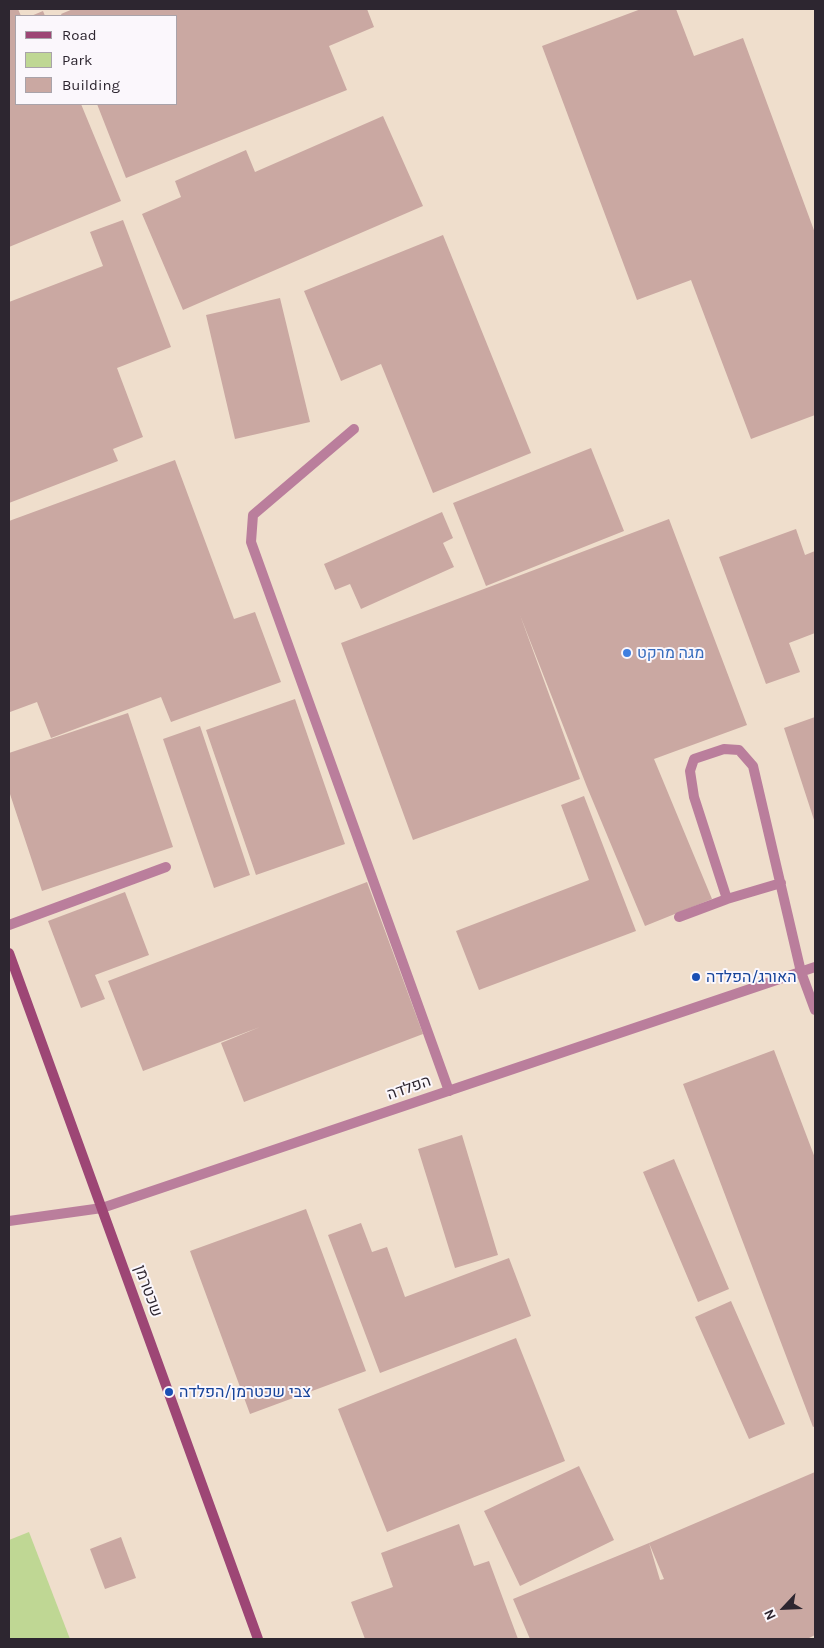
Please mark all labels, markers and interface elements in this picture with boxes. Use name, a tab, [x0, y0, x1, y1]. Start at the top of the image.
legend	[15, 15, 178, 105]
text: Road	[62, 26, 97, 44]
text: Park	[62, 51, 92, 69]
text: Building	[62, 76, 120, 94]
place label: מגה מרקט	[637, 643, 704, 663]
marker: מגה מרקט	[621, 647, 633, 659]
place label: האורג/הפלדה	[706, 967, 797, 987]
marker: האורג/הפלדה	[690, 971, 702, 983]
street label: הפלדה	[384, 1072, 434, 1104]
street label: שכטרמן	[130, 1262, 166, 1320]
place label: צבי שכטרמן/הפלדה	[179, 1382, 311, 1402]
marker: צבי שכטרמן/הפלדה	[163, 1386, 175, 1398]
north arrow	[759, 1583, 809, 1633]
text: N	[760, 1606, 780, 1623]

